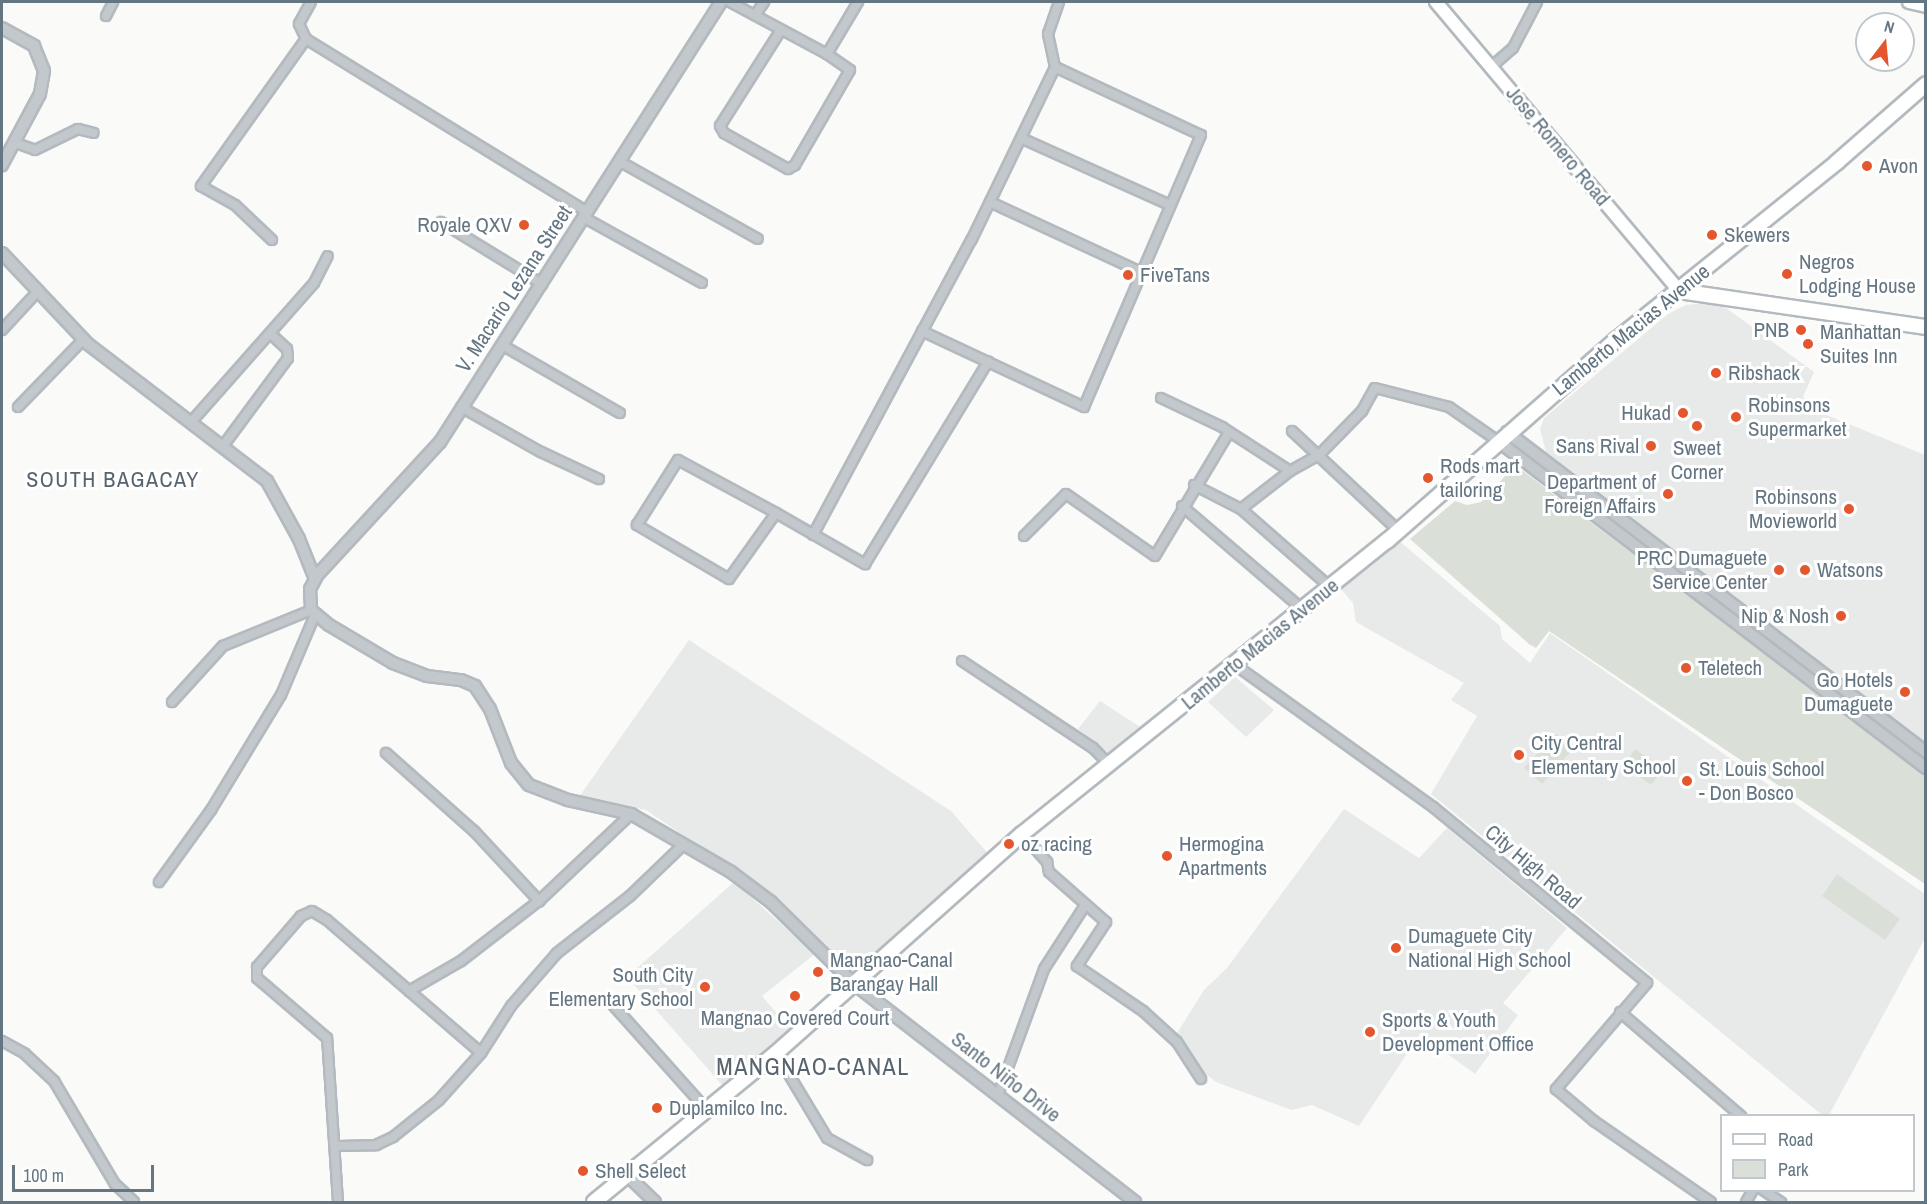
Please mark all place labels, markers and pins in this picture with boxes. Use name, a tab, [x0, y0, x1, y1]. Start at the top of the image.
place label: Avon	[1879, 153, 1918, 179]
marker: Avon	[1860, 159, 1874, 173]
place label: Royale QXV	[417, 212, 512, 238]
marker: Royale QXV	[517, 218, 531, 232]
place label: Skewers	[1724, 222, 1790, 248]
marker: Skewers	[1705, 228, 1719, 242]
place label: Negros Lodging House	[1799, 249, 1916, 299]
place label: FiveTans	[1140, 262, 1210, 288]
marker: Negros Lodging House	[1780, 267, 1794, 281]
marker: FiveTans	[1121, 268, 1135, 282]
place label: PNB	[1754, 317, 1789, 343]
place label: Manhattan Suites Inn	[1820, 319, 1901, 369]
marker: PNB	[1794, 323, 1808, 337]
marker: Manhattan Suites Inn	[1801, 337, 1815, 351]
place label: Ribshack	[1728, 360, 1800, 386]
marker: Ribshack	[1709, 366, 1723, 380]
place label: Robinsons Supermarket	[1748, 392, 1847, 442]
place label: Hukad	[1621, 400, 1671, 426]
marker: Hukad	[1676, 406, 1690, 420]
marker: Robinsons Supermarket	[1729, 410, 1743, 424]
marker: Sweet Corner	[1690, 419, 1704, 433]
place label: Sans Rival	[1556, 433, 1639, 459]
place label: Sweet Corner	[1671, 435, 1723, 485]
marker: Sans Rival	[1644, 439, 1658, 453]
place label: Rods mart tailoring	[1440, 453, 1519, 503]
place label: Department of Foreign Affairs	[1543, 469, 1656, 519]
marker: Rods mart tailoring	[1421, 471, 1435, 485]
place label: Robinsons Movieworld	[1749, 484, 1837, 534]
marker: Department of Foreign Affairs	[1661, 487, 1675, 501]
marker: Robinsons Movieworld	[1842, 502, 1856, 516]
place label: PRC Dumaguete Service Center	[1637, 545, 1767, 595]
place label: Watsons	[1817, 557, 1883, 583]
marker: PRC Dumaguete Service Center	[1772, 563, 1786, 577]
marker: Watsons	[1798, 563, 1812, 577]
place label: Nip & Nosh	[1741, 603, 1829, 629]
marker: Nip & Nosh	[1834, 609, 1848, 623]
place label: Teletech	[1698, 655, 1762, 681]
marker: Teletech	[1679, 661, 1693, 675]
place label: Go Hotels Dumaguete	[1804, 667, 1893, 717]
marker: Go Hotels Dumaguete	[1898, 685, 1912, 699]
place label: City Central Elementary School	[1531, 730, 1676, 780]
marker: City Central Elementary School	[1512, 748, 1526, 762]
place label: St. Louis School - Don Bosco	[1699, 756, 1824, 806]
marker: St. Louis School - Don Bosco	[1680, 774, 1694, 788]
place label: oz racing	[1021, 831, 1092, 857]
place label: Hermogina Apartments	[1179, 831, 1267, 881]
marker: oz racing	[1002, 837, 1016, 851]
marker: Hermogina Apartments	[1160, 849, 1174, 863]
place label: Dumaguete City National High School	[1408, 923, 1571, 973]
marker: Dumaguete City National High School	[1389, 941, 1403, 955]
place label: Mangnao-Canal Barangay Hall	[830, 947, 953, 997]
place label: South City Elementary School	[548, 962, 693, 1012]
marker: Mangnao-Canal Barangay Hall	[811, 965, 825, 979]
marker: South City Elementary School	[698, 980, 712, 994]
marker: Mangnao Covered Court	[788, 989, 802, 1003]
place label: Mangnao Covered Court	[701, 1005, 889, 1031]
place label: Sports & Youth Development Office	[1382, 1007, 1534, 1057]
marker: Sports & Youth Development Office	[1363, 1025, 1377, 1039]
place label: Duplamilco Inc.	[669, 1095, 788, 1121]
marker: Duplamilco Inc.	[650, 1101, 664, 1115]
place label: Shell Select	[595, 1158, 686, 1184]
marker: Shell Select	[576, 1164, 590, 1178]

